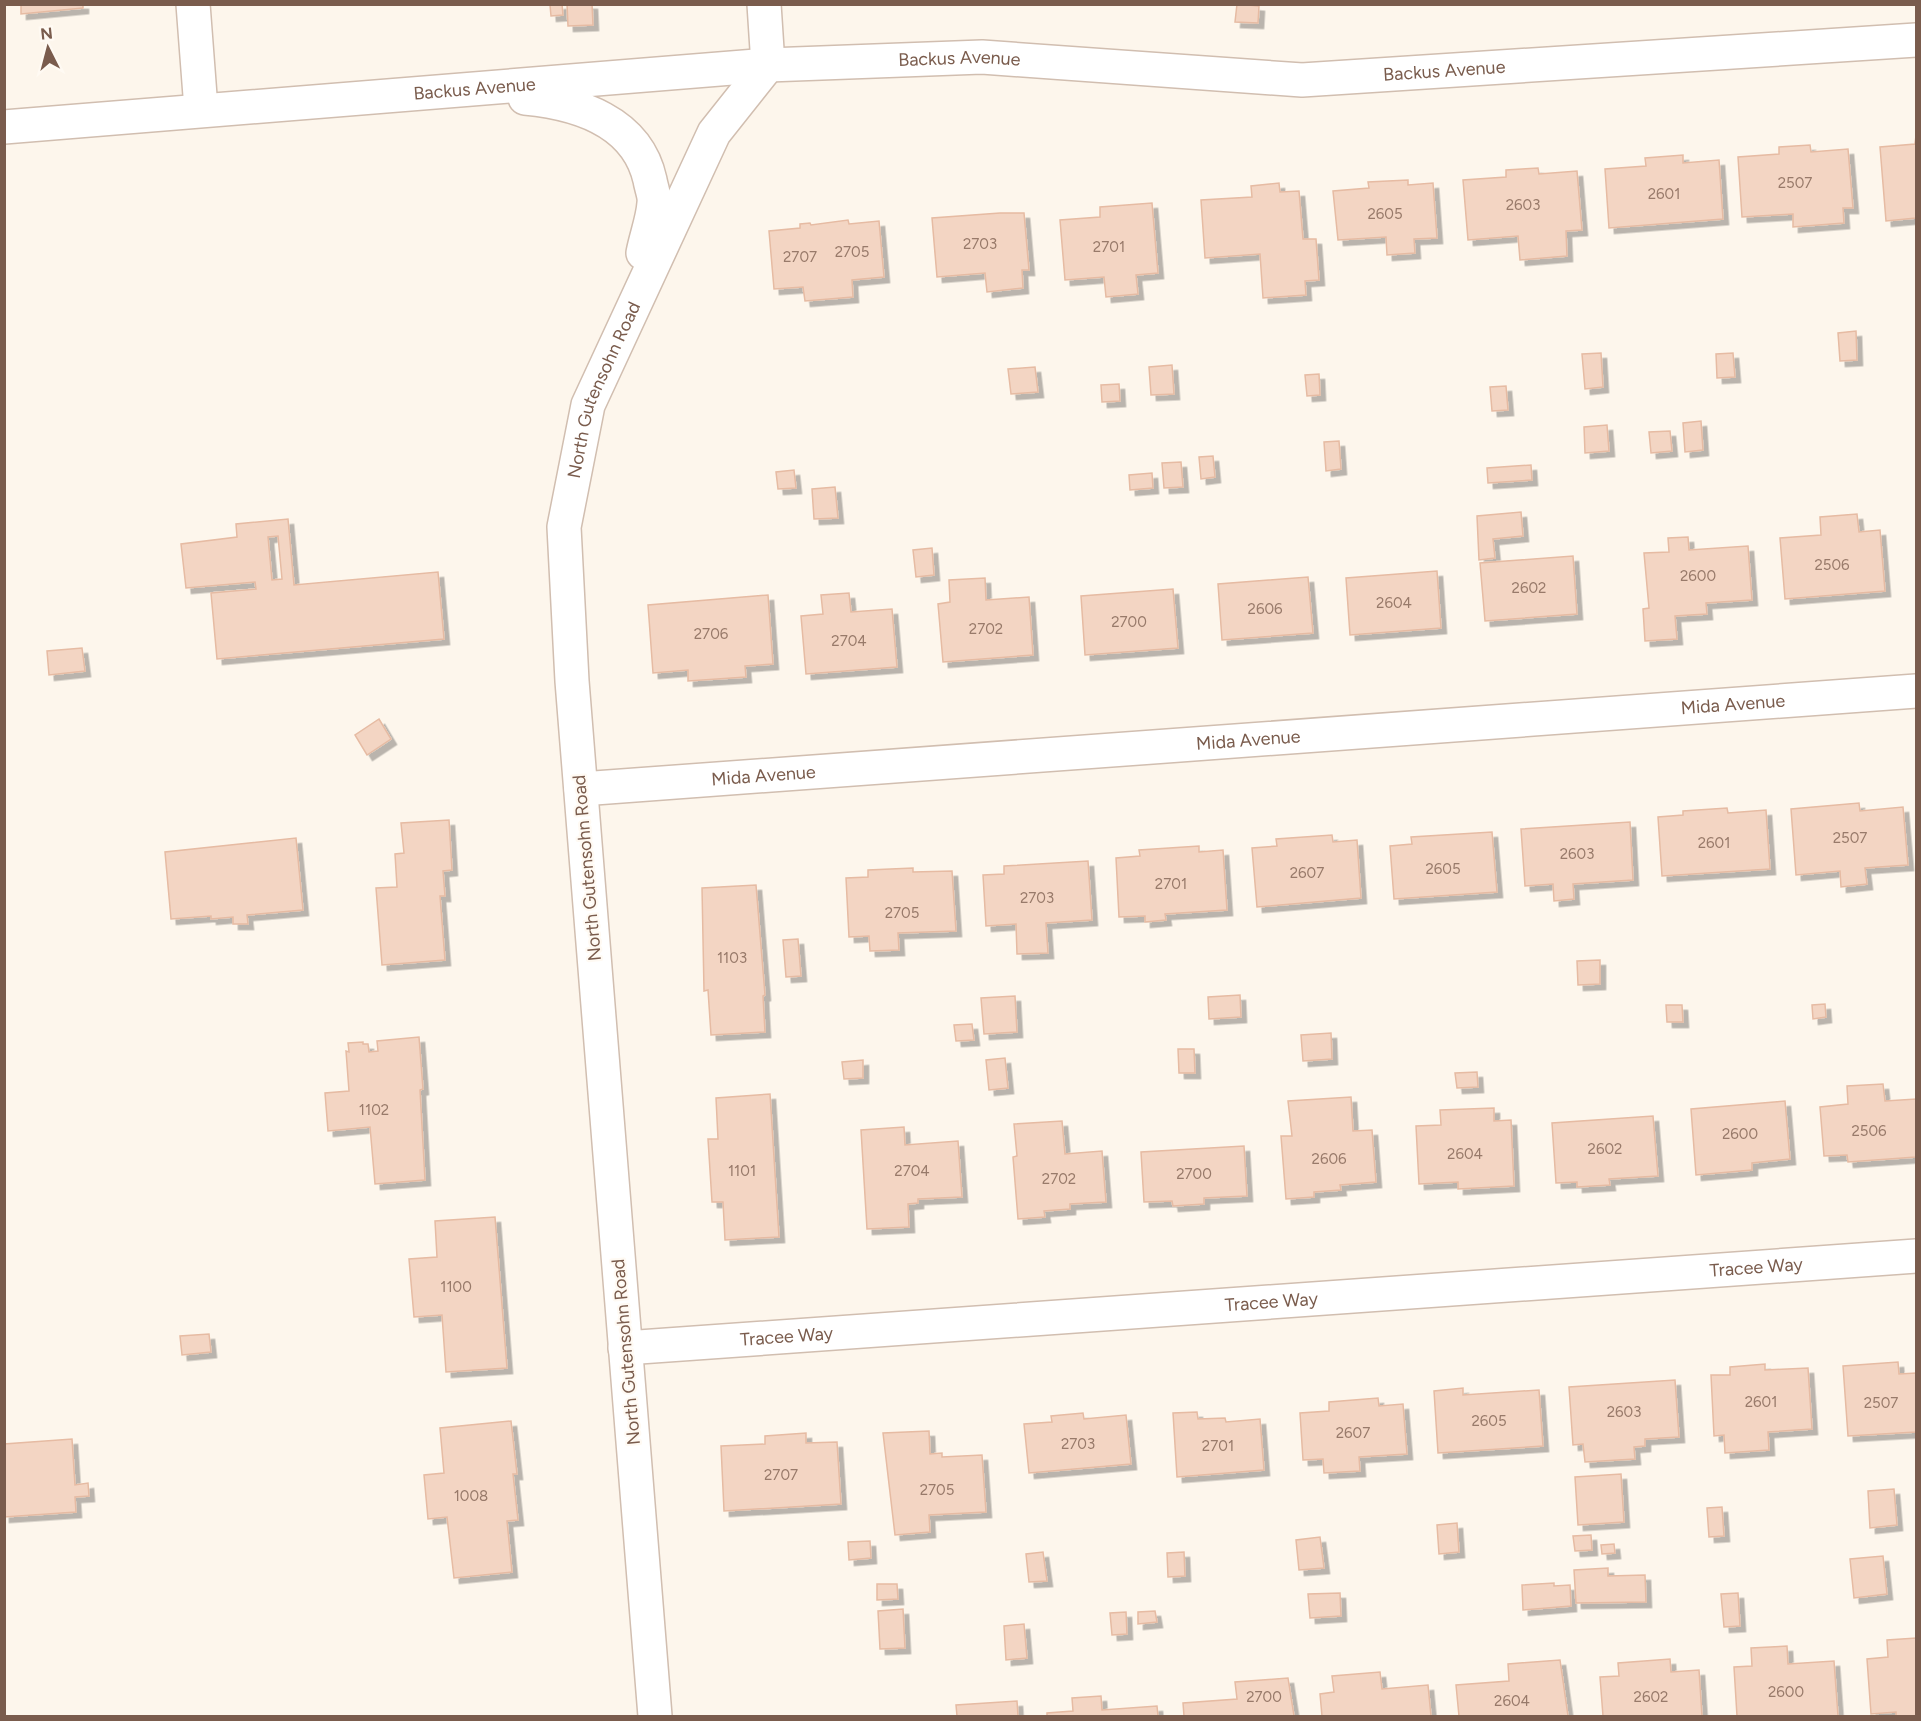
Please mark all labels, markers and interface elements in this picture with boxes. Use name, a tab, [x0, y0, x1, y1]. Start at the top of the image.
north arrow	[18, 18, 78, 78]
text: N	[39, 23, 54, 44]
street label: Backus Avenue	[898, 46, 1021, 71]
street label: Backus Avenue	[1382, 56, 1506, 86]
street label: Backus Avenue	[413, 73, 537, 105]
house number: 2507	[1778, 174, 1812, 192]
house number: 2601	[1648, 185, 1680, 203]
house number: 2603	[1506, 196, 1540, 214]
house number: 2605	[1367, 205, 1403, 223]
house number: 2703	[963, 235, 997, 253]
house number: 2701	[1093, 238, 1125, 256]
house number: 2705	[835, 243, 869, 261]
house number: 2707	[783, 248, 817, 266]
street label: North Gutensohn Road	[563, 298, 645, 480]
house number: 2506	[1814, 556, 1850, 574]
house number: 2600	[1680, 567, 1716, 585]
house number: 2602	[1512, 579, 1546, 597]
house number: 2604	[1376, 594, 1412, 612]
house number: 2606	[1248, 600, 1283, 618]
house number: 2700	[1111, 613, 1147, 631]
house number: 2702	[969, 620, 1003, 638]
house number: 2706	[694, 625, 729, 643]
house number: 2704	[831, 632, 867, 650]
street label: Mida Avenue	[1680, 690, 1786, 719]
street label: Mida Avenue	[1195, 725, 1301, 755]
street label: Mida Avenue	[711, 761, 817, 790]
street label: North Gutensohn Road	[568, 774, 606, 962]
house number: 2507	[1833, 829, 1867, 847]
house number: 2601	[1698, 834, 1730, 852]
house number: 2603	[1560, 845, 1594, 863]
house number: 2605	[1425, 860, 1461, 878]
house number: 2607	[1290, 864, 1324, 882]
house number: 2701	[1155, 875, 1187, 893]
house number: 2703	[1020, 889, 1054, 907]
house number: 2705	[885, 904, 919, 922]
house number: 1103	[717, 949, 747, 967]
house number: 1102	[359, 1101, 389, 1119]
house number: 2506	[1851, 1122, 1887, 1140]
house number: 2600	[1722, 1125, 1758, 1143]
house number: 2602	[1588, 1140, 1622, 1158]
house number: 2604	[1447, 1145, 1483, 1163]
house number: 2606	[1312, 1150, 1347, 1168]
house number: 1101	[728, 1162, 756, 1180]
house number: 2704	[894, 1162, 930, 1180]
house number: 2700	[1176, 1165, 1212, 1183]
house number: 2702	[1042, 1170, 1076, 1188]
street label: Tracee Way	[1709, 1253, 1804, 1282]
street label: North Gutensohn Road	[607, 1258, 645, 1446]
house number: 1100	[440, 1278, 472, 1296]
street label: Tracee Way	[1224, 1288, 1319, 1316]
street label: Tracee Way	[739, 1322, 834, 1351]
house number: 2601	[1745, 1393, 1777, 1411]
house number: 2507	[1864, 1394, 1898, 1412]
house number: 2603	[1607, 1403, 1641, 1421]
house number: 2605	[1471, 1412, 1507, 1430]
house number: 2607	[1336, 1424, 1370, 1442]
house number: 2703	[1061, 1435, 1095, 1453]
house number: 2701	[1202, 1437, 1234, 1455]
house number: 2707	[764, 1466, 798, 1484]
house number: 2705	[920, 1481, 954, 1499]
house number: 1008	[454, 1487, 488, 1505]
house number: 2600	[1768, 1683, 1804, 1701]
house number: 2700	[1246, 1688, 1282, 1706]
house number: 2602	[1634, 1688, 1668, 1706]
house number: 2604	[1494, 1692, 1530, 1710]

